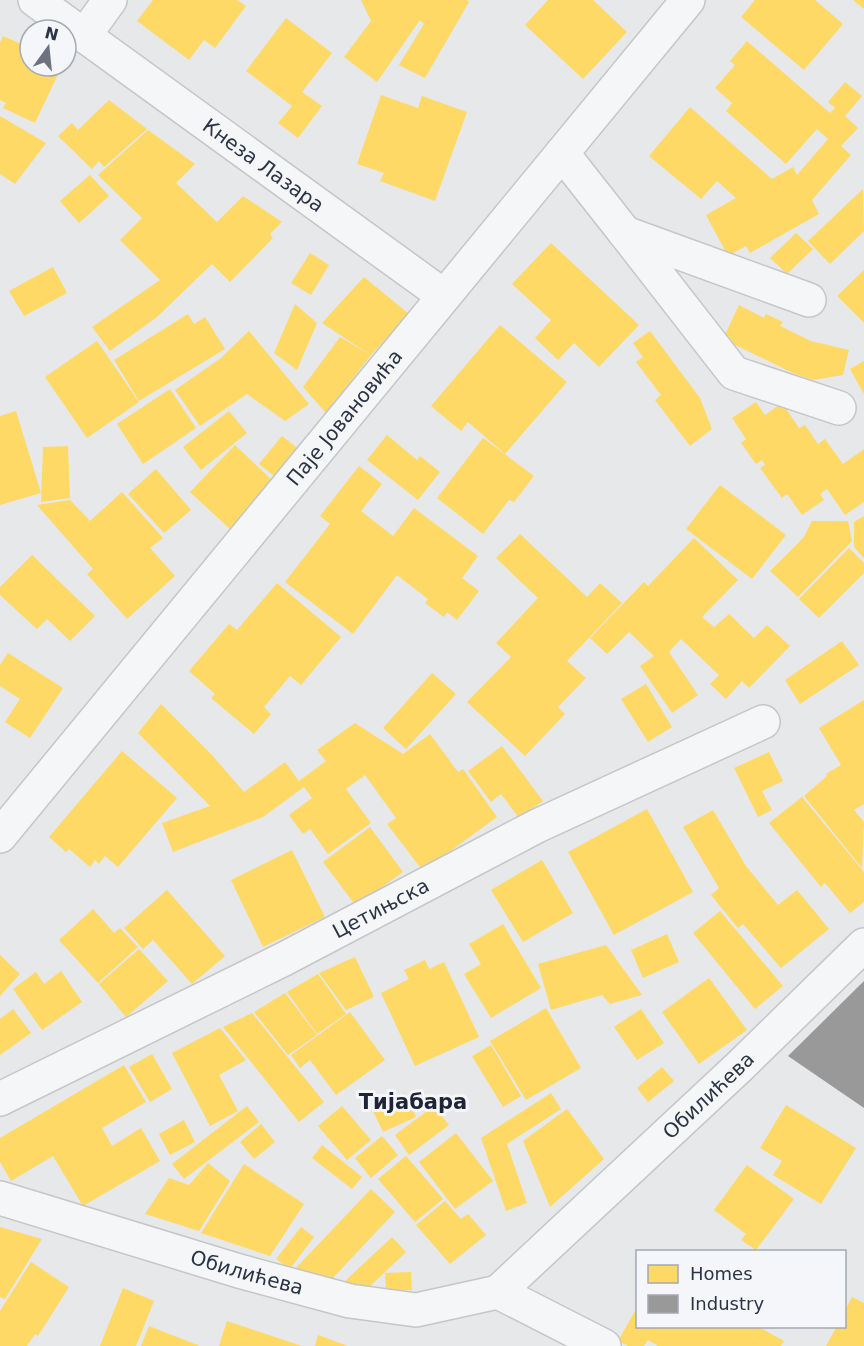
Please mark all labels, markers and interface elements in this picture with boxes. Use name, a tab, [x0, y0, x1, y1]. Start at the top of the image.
north arrow	[18, 18, 78, 78]
text: N	[43, 23, 61, 45]
street label: Кнеза Лазара	[198, 113, 329, 217]
street label: Паје Јовановића	[281, 345, 407, 490]
street label: Цетињска	[328, 873, 433, 943]
street label: Обилићева	[658, 1047, 759, 1144]
district label: Тијабара	[359, 1090, 467, 1114]
street label: Обилићева	[188, 1245, 306, 1300]
legend	[636, 1250, 846, 1328]
text: Homes	[690, 1263, 753, 1284]
text: Industry	[690, 1293, 764, 1314]

